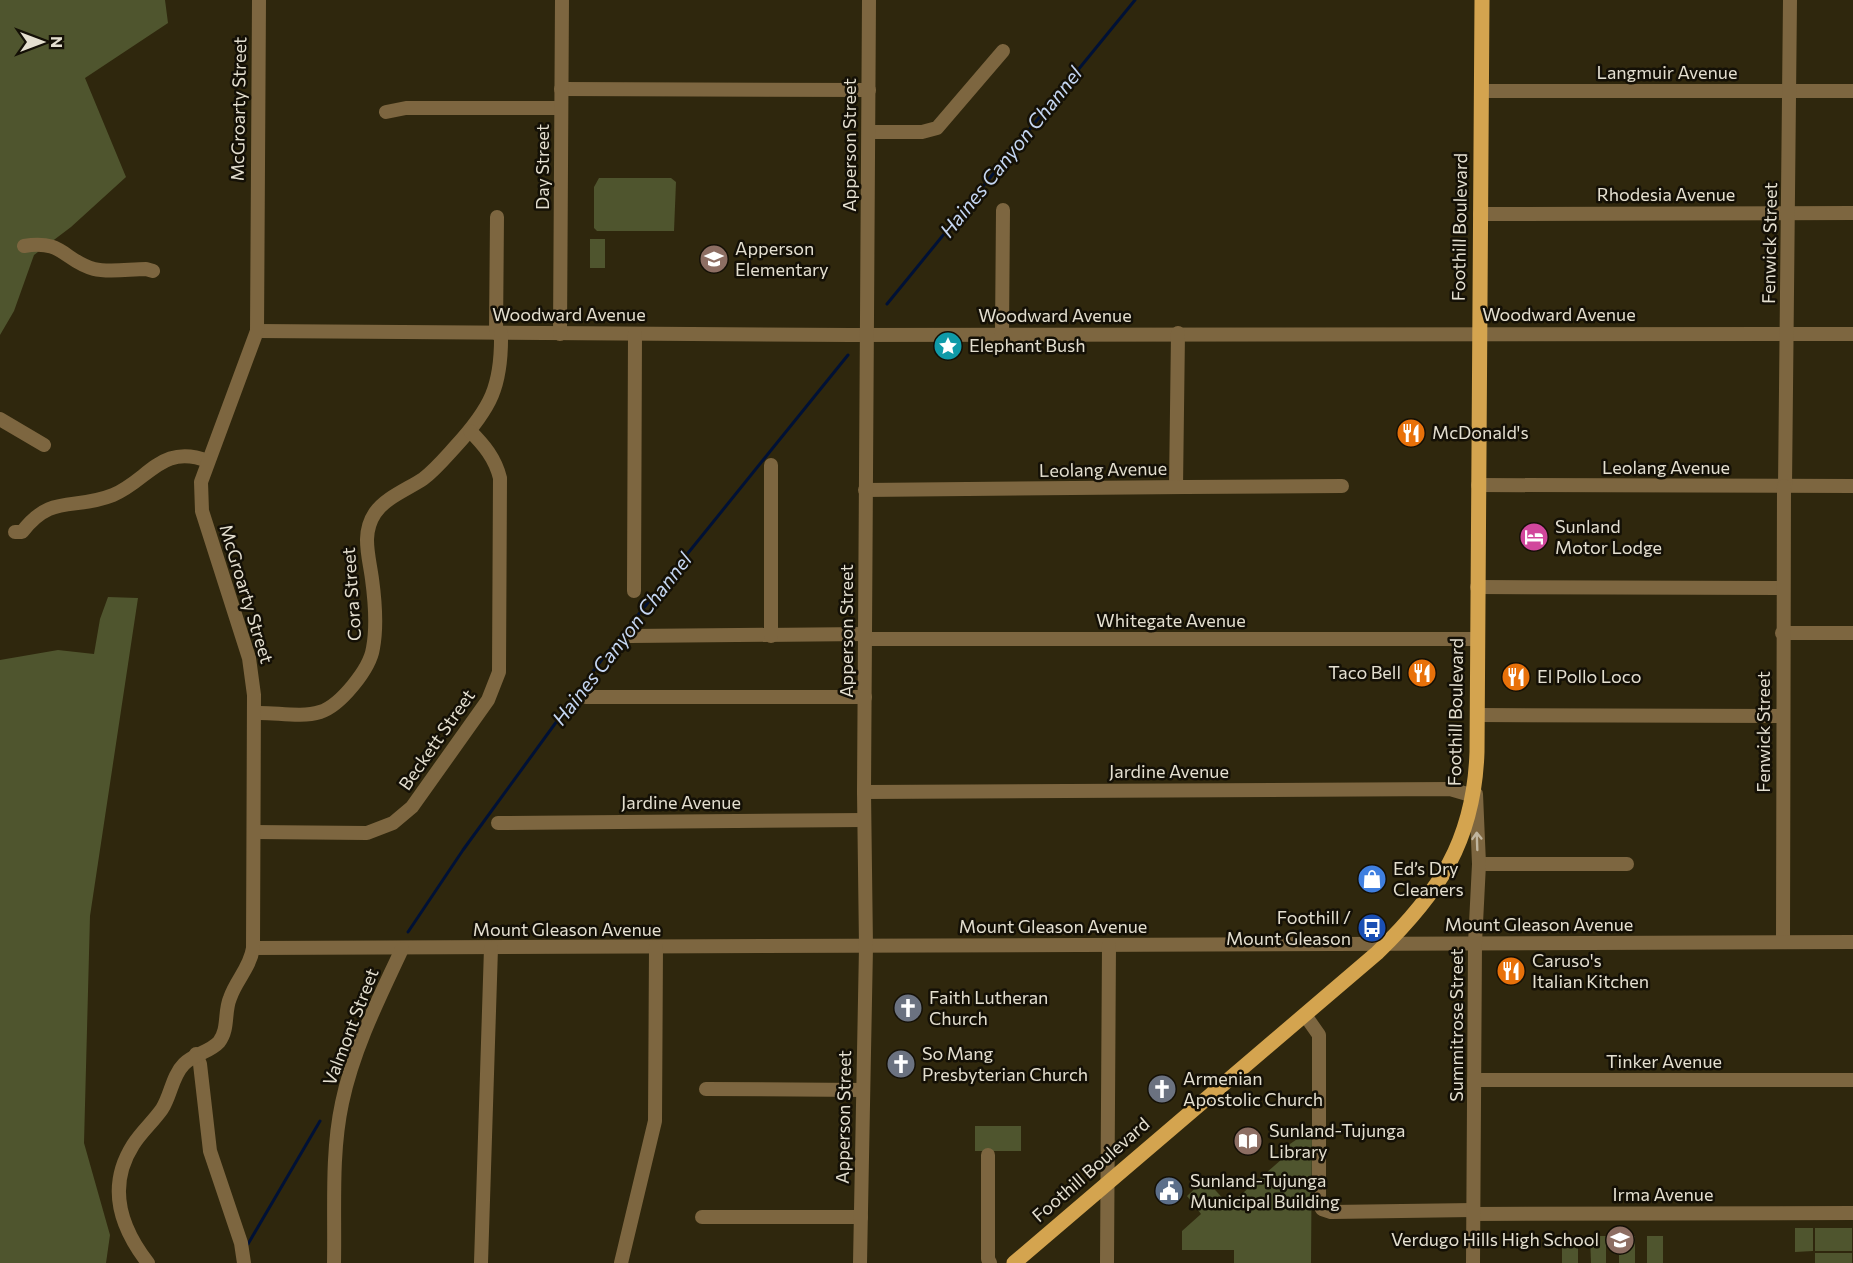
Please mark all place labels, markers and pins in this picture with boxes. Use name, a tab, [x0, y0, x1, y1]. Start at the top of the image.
place label: Apperson Elementary	[735, 237, 829, 280]
school or university icon: Apperson Elementary	[698, 243, 730, 275]
place icon: Elephant Bush	[932, 330, 964, 362]
place label: Elephant Bush	[969, 334, 1085, 356]
restaurant icon: McDonald's	[1395, 417, 1427, 449]
place label: McDonald's	[1432, 421, 1529, 443]
place label: Sunland Motor Lodge	[1555, 515, 1662, 558]
hotel icon: Sunland Motor Lodge	[1518, 521, 1550, 553]
restaurant icon: Taco Bell	[1406, 657, 1438, 689]
place label: Taco Bell	[1328, 661, 1401, 683]
restaurant icon: El Pollo Loco	[1500, 661, 1532, 693]
place label: El Pollo Loco	[1537, 665, 1642, 687]
place label: Ed’s Dry Cleaners	[1393, 857, 1464, 900]
shop icon: Ed’s Dry Cleaners	[1356, 863, 1388, 895]
place label: Foothill / Mount Gleason	[1226, 906, 1351, 949]
bus stop icon: Foothill / Mount Gleason	[1356, 912, 1388, 944]
place label: Caruso's Italian Kitchen	[1532, 949, 1649, 992]
restaurant icon: Caruso's Italian Kitchen	[1495, 955, 1527, 987]
place label: Faith Lutheran Church	[929, 986, 1048, 1029]
church icon: Faith Lutheran Church	[892, 992, 924, 1024]
place label: So Mang Presbyterian Church	[922, 1042, 1088, 1085]
church icon: So Mang Presbyterian Church	[885, 1048, 917, 1080]
place label: Armenian Apostolic Church	[1183, 1067, 1323, 1110]
church icon: Armenian Apostolic Church	[1146, 1073, 1178, 1105]
place label: Sunland-Tujunga Library	[1269, 1119, 1405, 1162]
library icon: Sunland-Tujunga Library	[1232, 1125, 1264, 1157]
place label: Sunland-Tujunga Municipal Building	[1190, 1169, 1340, 1212]
public building icon: Sunland-Tujunga Municipal Building	[1153, 1175, 1185, 1207]
school or university icon: Verdugo Hills High School	[1604, 1224, 1636, 1256]
place label: Verdugo Hills High School	[1391, 1228, 1599, 1250]

